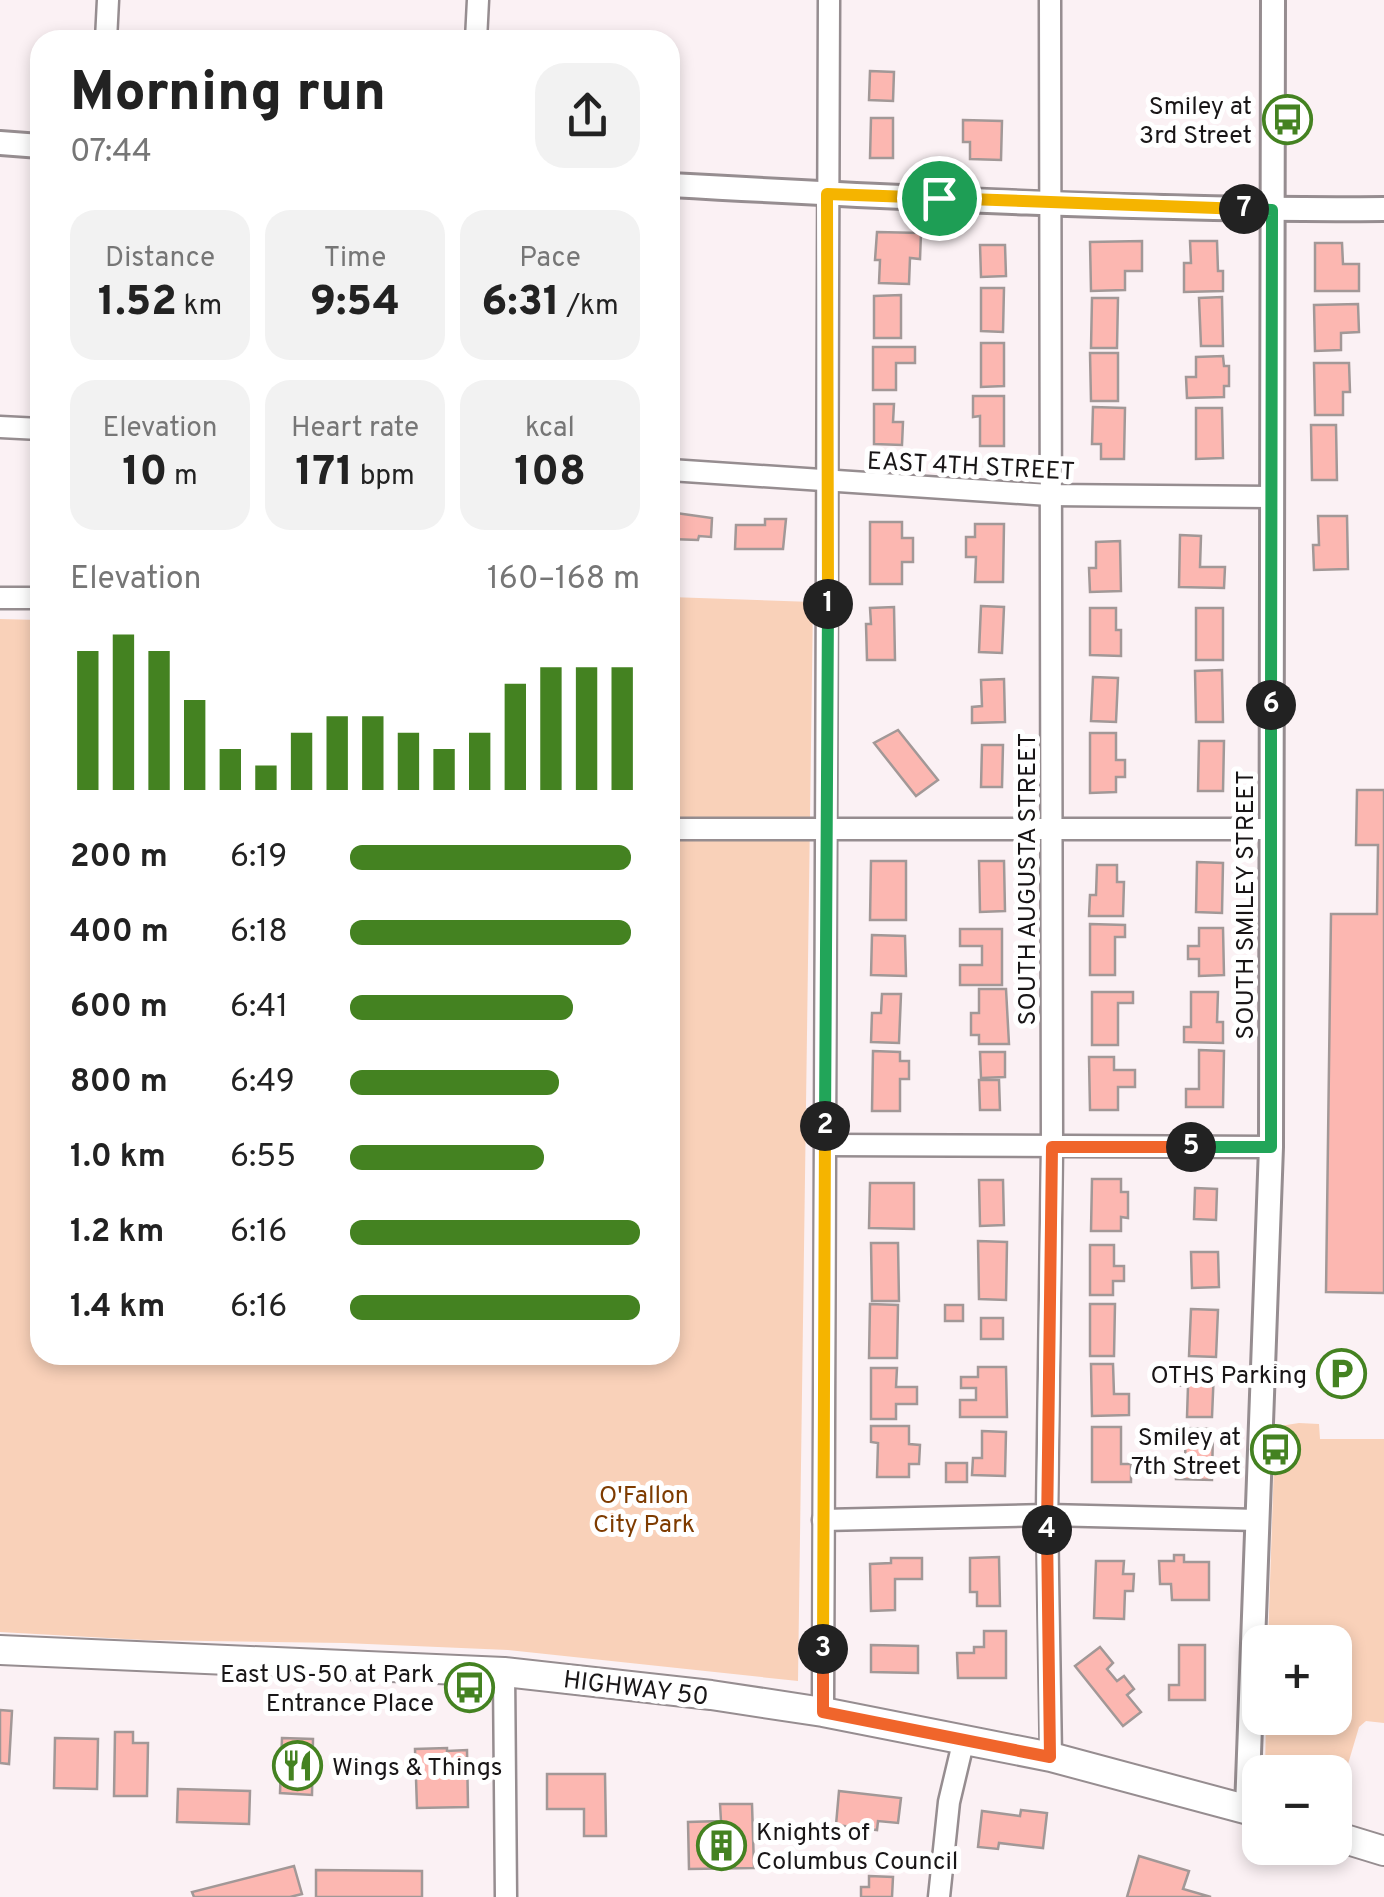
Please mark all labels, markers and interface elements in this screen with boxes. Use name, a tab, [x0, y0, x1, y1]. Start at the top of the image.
text: Morning run	[70, 60, 386, 130]
button: share	[535, 63, 640, 168]
place label: Smiley at 3rd Street	[1139, 92, 1252, 153]
bus stop icon: Smiley at 3rd Street	[1261, 93, 1313, 145]
text: 07:44	[70, 133, 152, 173]
pin	[897, 156, 982, 241]
icon: arrive	[912, 171, 967, 226]
pin: 7	[1219, 184, 1269, 234]
text: 7	[1236, 191, 1252, 227]
text: Distance	[105, 241, 215, 277]
text: Time	[324, 241, 386, 277]
text: Pace	[519, 241, 581, 277]
text: 1.52	[98, 277, 177, 330]
text: 9:54	[310, 277, 400, 330]
text: 6:31	[481, 277, 560, 330]
text: km	[177, 289, 222, 325]
text: /km	[560, 289, 619, 325]
text: Elevation	[102, 411, 218, 447]
text: Heart rate	[291, 411, 419, 447]
text: kcal	[525, 411, 575, 447]
text: 10	[122, 447, 167, 500]
text: 171	[295, 447, 353, 500]
text: 108	[514, 447, 586, 500]
street label: EAST 4TH STREET	[866, 447, 1076, 489]
text: m	[167, 459, 198, 495]
text: bpm	[353, 459, 415, 495]
text: Elevation	[70, 560, 202, 600]
text: 160–168 m	[487, 560, 640, 600]
pin: 1	[803, 579, 853, 629]
text: 1	[822, 586, 834, 622]
pin: 6	[1246, 680, 1296, 730]
text: 6	[1262, 687, 1280, 723]
street label: SOUTH AUGUSTA STREET	[1013, 733, 1045, 1025]
street label: SOUTH SMILEY STREET	[1231, 770, 1263, 1040]
text: 200 m	[70, 838, 168, 878]
text: 6:19	[230, 838, 287, 878]
text: 400 m	[70, 913, 169, 953]
text: 6:18	[230, 913, 288, 953]
text: 600 m	[70, 988, 168, 1028]
text: 6:41	[230, 988, 288, 1028]
text: 800 m	[70, 1063, 168, 1103]
text: 6:49	[230, 1063, 295, 1103]
pin: 2	[800, 1101, 850, 1151]
text: 2	[816, 1108, 834, 1144]
pin: 5	[1166, 1122, 1216, 1172]
text: 5	[1182, 1129, 1200, 1165]
text: 1.0 km	[70, 1138, 166, 1178]
text: 6:55	[230, 1138, 296, 1178]
text: 1.2 km	[70, 1213, 164, 1253]
text: 6:16	[230, 1213, 287, 1253]
text: 1.4 km	[70, 1288, 165, 1328]
text: 6:16	[230, 1288, 287, 1328]
parking icon: OTHS Parking	[1316, 1348, 1368, 1400]
place label: OTHS Parking	[1151, 1361, 1307, 1393]
place label: Smiley at 7th Street	[1131, 1423, 1241, 1484]
bus stop icon: Smiley at 7th Street	[1250, 1424, 1302, 1476]
park label: O'Fallon City Park	[593, 1481, 695, 1542]
pin: 4	[1022, 1505, 1072, 1555]
text: 4	[1038, 1512, 1056, 1548]
pin: 3	[798, 1624, 848, 1674]
map controls	[1242, 1625, 1352, 1865]
button: +	[1242, 1625, 1352, 1735]
text: 3	[815, 1631, 831, 1667]
place label: East US-50 at Park Entrance Place	[220, 1660, 434, 1721]
bus stop icon: East US-50 at Park Entrance Place	[443, 1661, 495, 1713]
street label: HIGHWAY 50	[561, 1665, 710, 1715]
restaurant icon: Wings & Things	[271, 1740, 323, 1792]
place label: Wings & Things	[332, 1753, 503, 1785]
button: −	[1242, 1755, 1352, 1865]
place label: Knights of Columbus Council	[756, 1818, 958, 1879]
building icon: Knights of Columbus Council	[695, 1819, 747, 1871]

